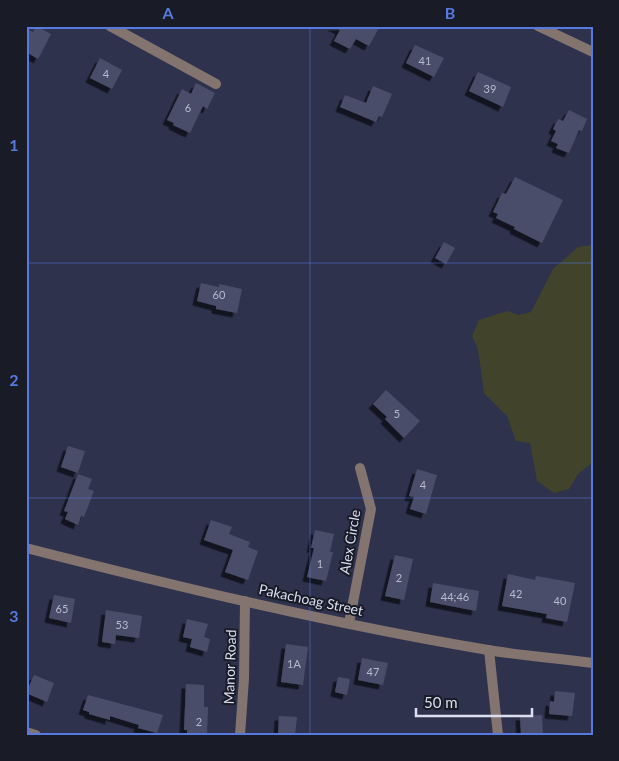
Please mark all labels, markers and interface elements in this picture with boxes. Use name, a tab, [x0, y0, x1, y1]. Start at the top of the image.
text: A	[161, 3, 174, 22]
text: B	[445, 3, 455, 22]
house number: 41	[419, 54, 431, 67]
house number: 4	[103, 67, 110, 80]
house number: 39	[484, 82, 496, 95]
house number: 6	[185, 101, 191, 114]
text: 1	[9, 135, 19, 154]
house number: 60	[213, 288, 226, 301]
text: 2	[9, 370, 19, 389]
house number: 5	[394, 407, 400, 420]
house number: 4	[420, 478, 427, 491]
street label: Alex Circle	[335, 508, 364, 576]
house number: 1	[317, 557, 323, 570]
house number: 2	[396, 571, 402, 584]
street label: Pakachoag Street	[257, 580, 365, 619]
house number: 42	[510, 587, 522, 600]
house number: 44;46	[441, 590, 469, 603]
house number: 40	[554, 594, 567, 607]
house number: 65	[56, 602, 68, 615]
text: 3	[9, 606, 19, 625]
house number: 53	[116, 618, 128, 631]
street label: Manor Road	[220, 629, 239, 705]
house number: 1A	[287, 657, 301, 670]
house number: 47	[367, 665, 379, 678]
scale bar	[416, 686, 533, 718]
text: 50 m	[424, 693, 458, 711]
house number: 2	[196, 715, 202, 728]

